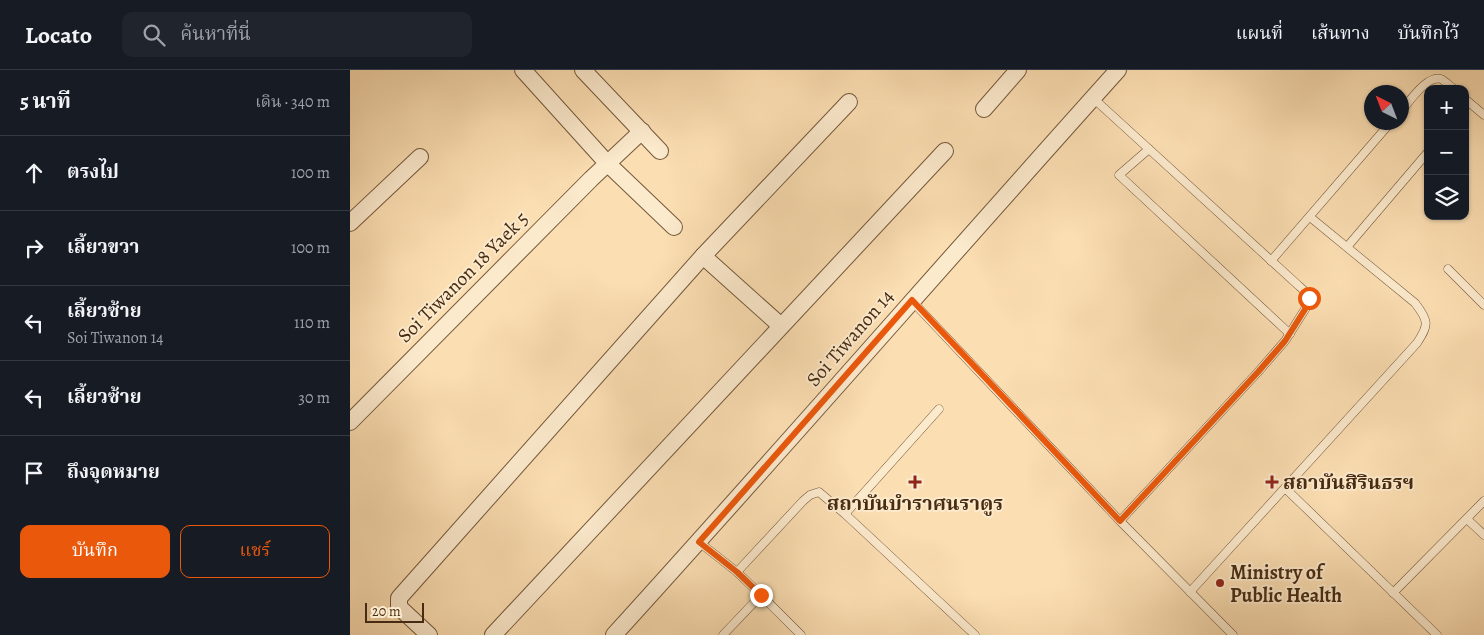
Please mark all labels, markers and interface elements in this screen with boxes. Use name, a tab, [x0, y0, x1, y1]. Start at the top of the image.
search box	[122, 12, 472, 57]
text: Locato	[25, 19, 92, 51]
icon: search	[140, 21, 168, 49]
text: ค้นหาที่นี่	[180, 21, 251, 47]
text: แผนที่	[1236, 21, 1283, 45]
text: เส้นทาง	[1311, 21, 1370, 45]
text: บันทึกไว้	[1398, 21, 1459, 45]
north arrow	[1364, 85, 1409, 130]
map controls	[1424, 85, 1469, 220]
button: +	[1424, 85, 1469, 130]
text: 5 นาที	[20, 87, 71, 115]
text: เดิน · 340 m	[255, 91, 330, 113]
button: −	[1424, 130, 1469, 175]
icon: ahead	[20, 159, 48, 187]
text: ตรงไป	[67, 159, 119, 185]
text: 100 m	[291, 162, 330, 184]
button: layers	[1424, 175, 1469, 220]
street label: Soi Tiwanon 18 Yaek 5	[391, 205, 535, 349]
icon: right	[20, 234, 48, 262]
text: เลี้ยวขวา	[67, 234, 139, 260]
text: 100 m	[291, 237, 330, 259]
street label: Soi Tiwanon 14	[800, 284, 900, 392]
route start	[1298, 287, 1321, 310]
text: เลี้ยวซ้าย	[67, 298, 141, 324]
icon: left	[20, 309, 48, 337]
text: 110 m	[294, 312, 330, 334]
text: Soi Tiwanon 14	[67, 327, 163, 349]
icon: left	[20, 384, 48, 412]
text: เลี้ยวซ้าย	[67, 384, 141, 410]
text: 30 m	[298, 387, 330, 409]
icon: arrive	[20, 459, 48, 487]
text: ถึงจุดหมาย	[67, 459, 160, 485]
place label: สถาบันสิรินธรฯ	[1283, 469, 1414, 496]
marker: สถาบันบำราศนราดูร	[908, 475, 922, 489]
marker: สถาบันสิรินธรฯ	[1265, 475, 1279, 489]
place label: สถาบันบำราศนราดูร	[827, 490, 1003, 517]
button: บันทึก	[20, 525, 170, 578]
button: แชร์	[180, 525, 330, 578]
place label: Ministry of Public Health	[1230, 559, 1342, 609]
marker: Ministry of Public Health	[1214, 577, 1226, 589]
route end	[750, 584, 773, 607]
scale bar	[365, 600, 424, 623]
text: 20 m	[372, 602, 401, 621]

